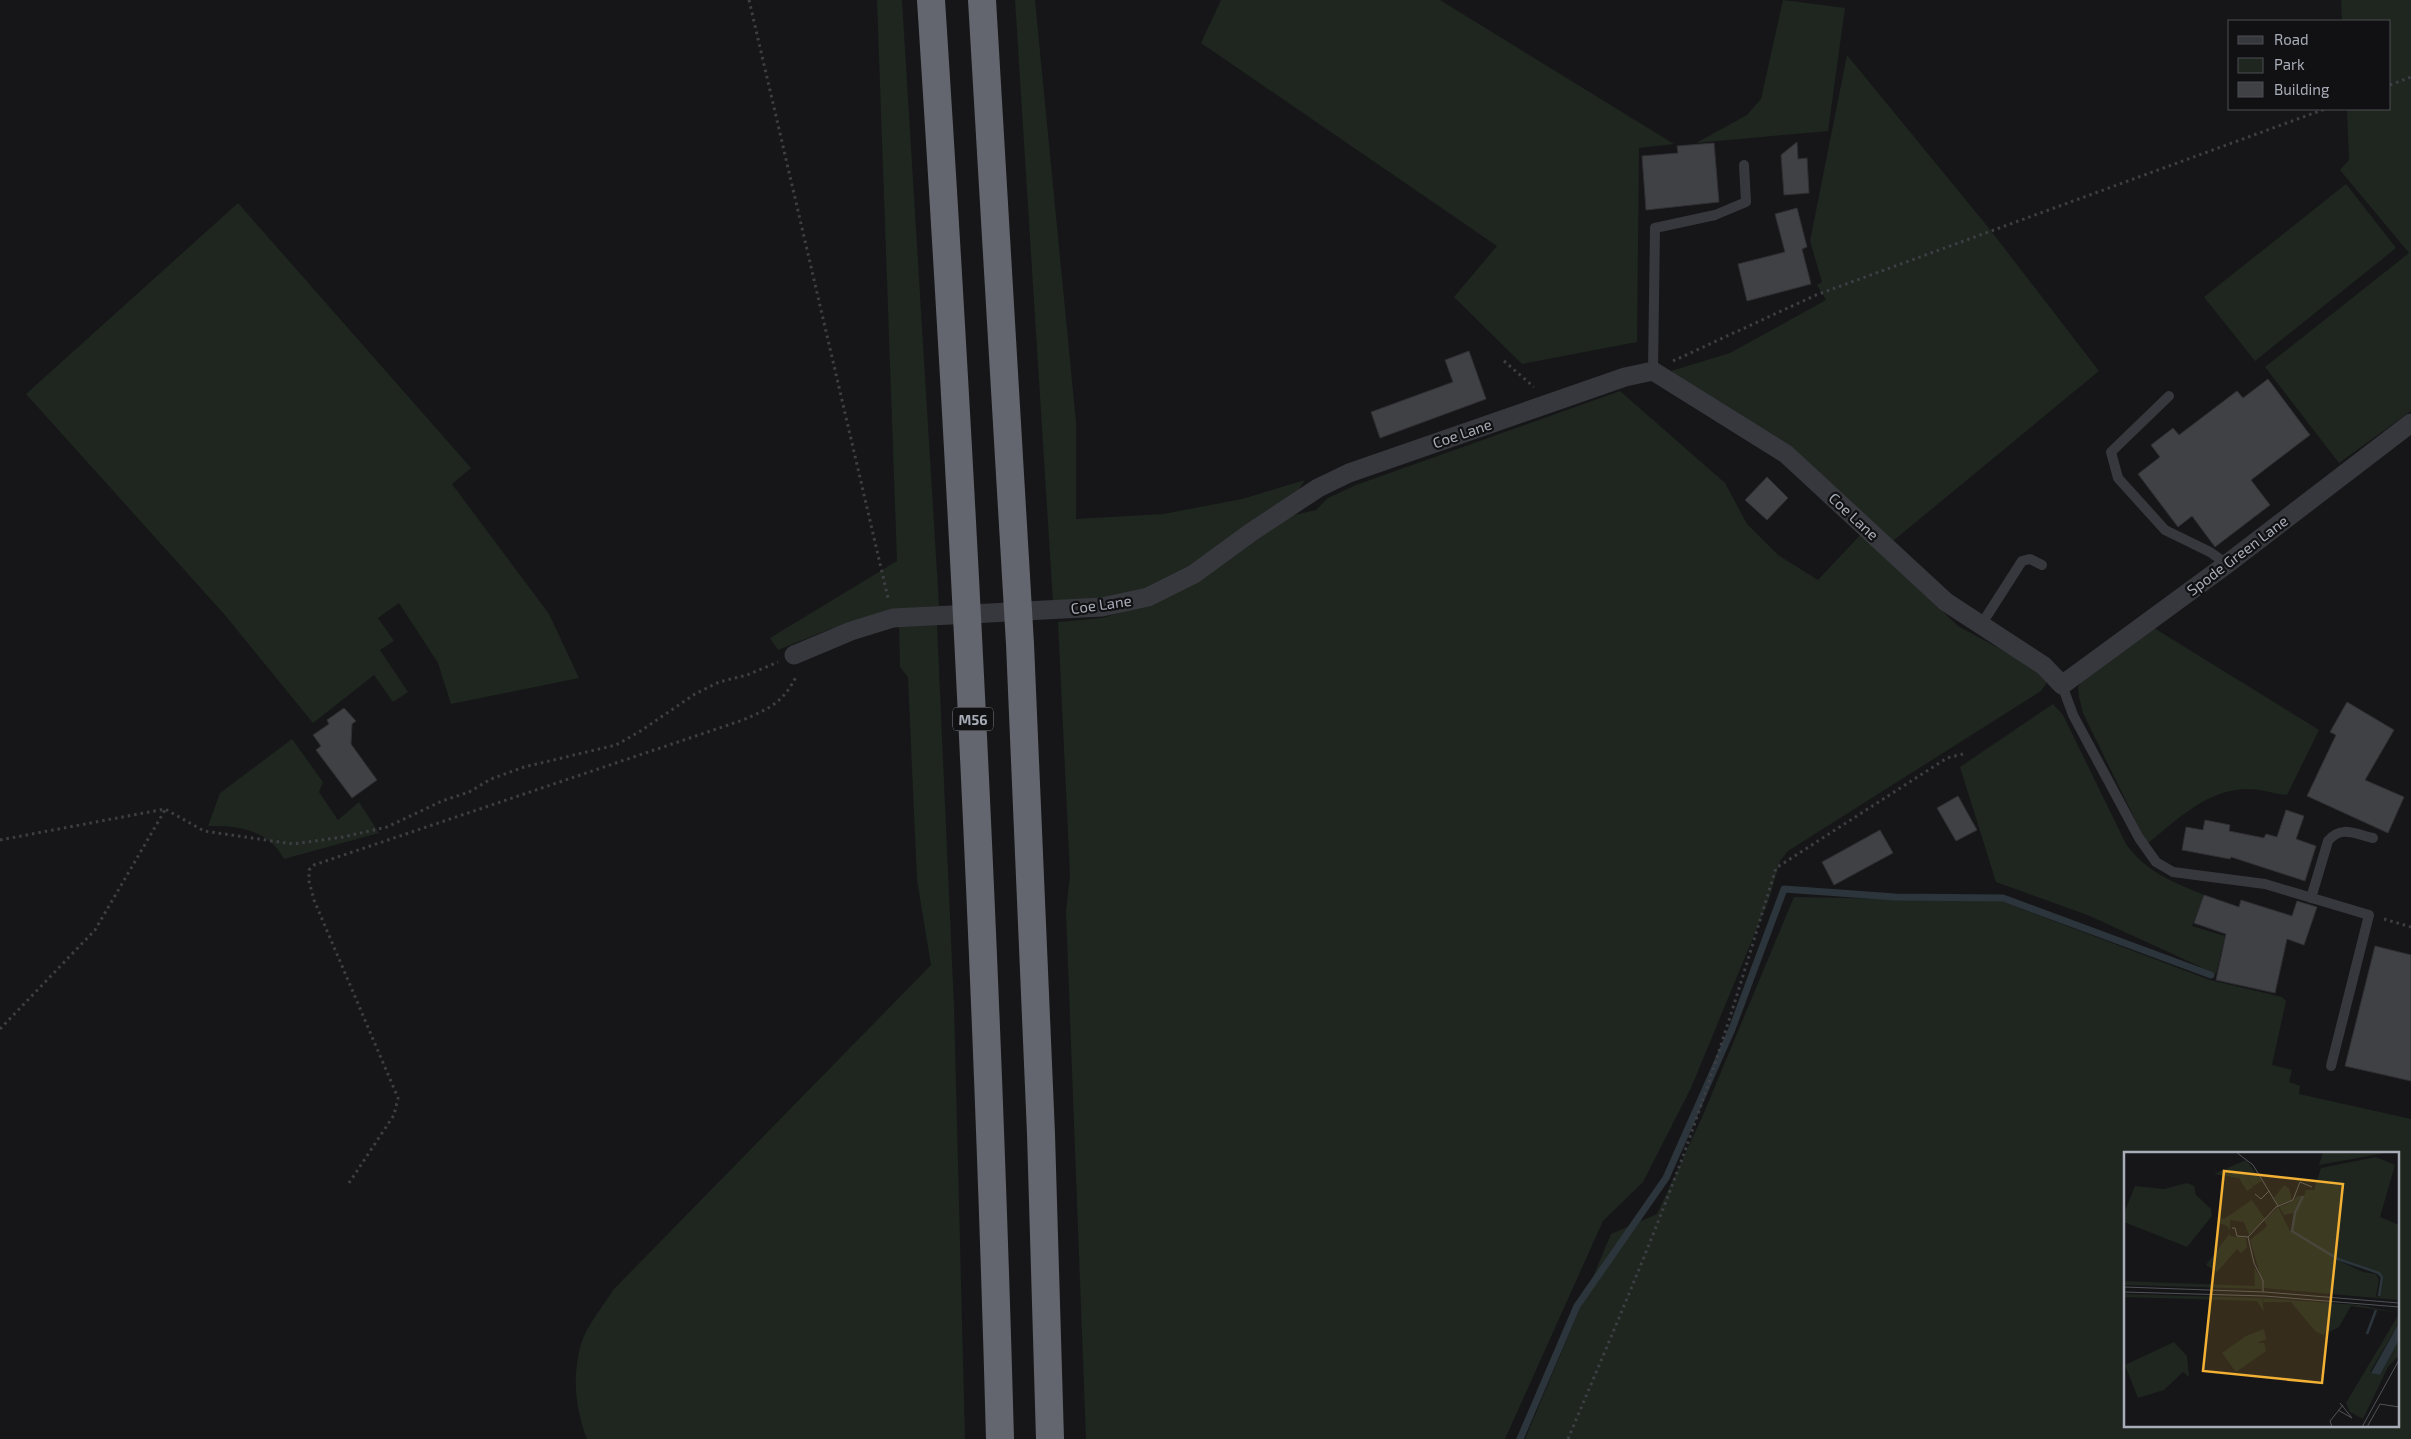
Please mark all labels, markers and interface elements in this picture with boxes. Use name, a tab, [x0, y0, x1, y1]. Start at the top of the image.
legend	[2228, 20, 2391, 110]
text: Road	[2274, 30, 2309, 48]
text: Park	[2274, 55, 2305, 73]
text: Building	[2274, 80, 2330, 98]
street label: Coe Lane	[1430, 415, 1494, 451]
street label: Coe Lane	[1825, 489, 1883, 543]
street label: Spode Green Lane	[2183, 511, 2291, 599]
street label: Coe Lane	[1069, 591, 1133, 617]
road number: M56	[953, 708, 993, 731]
inset map	[2124, 1152, 2398, 1426]

